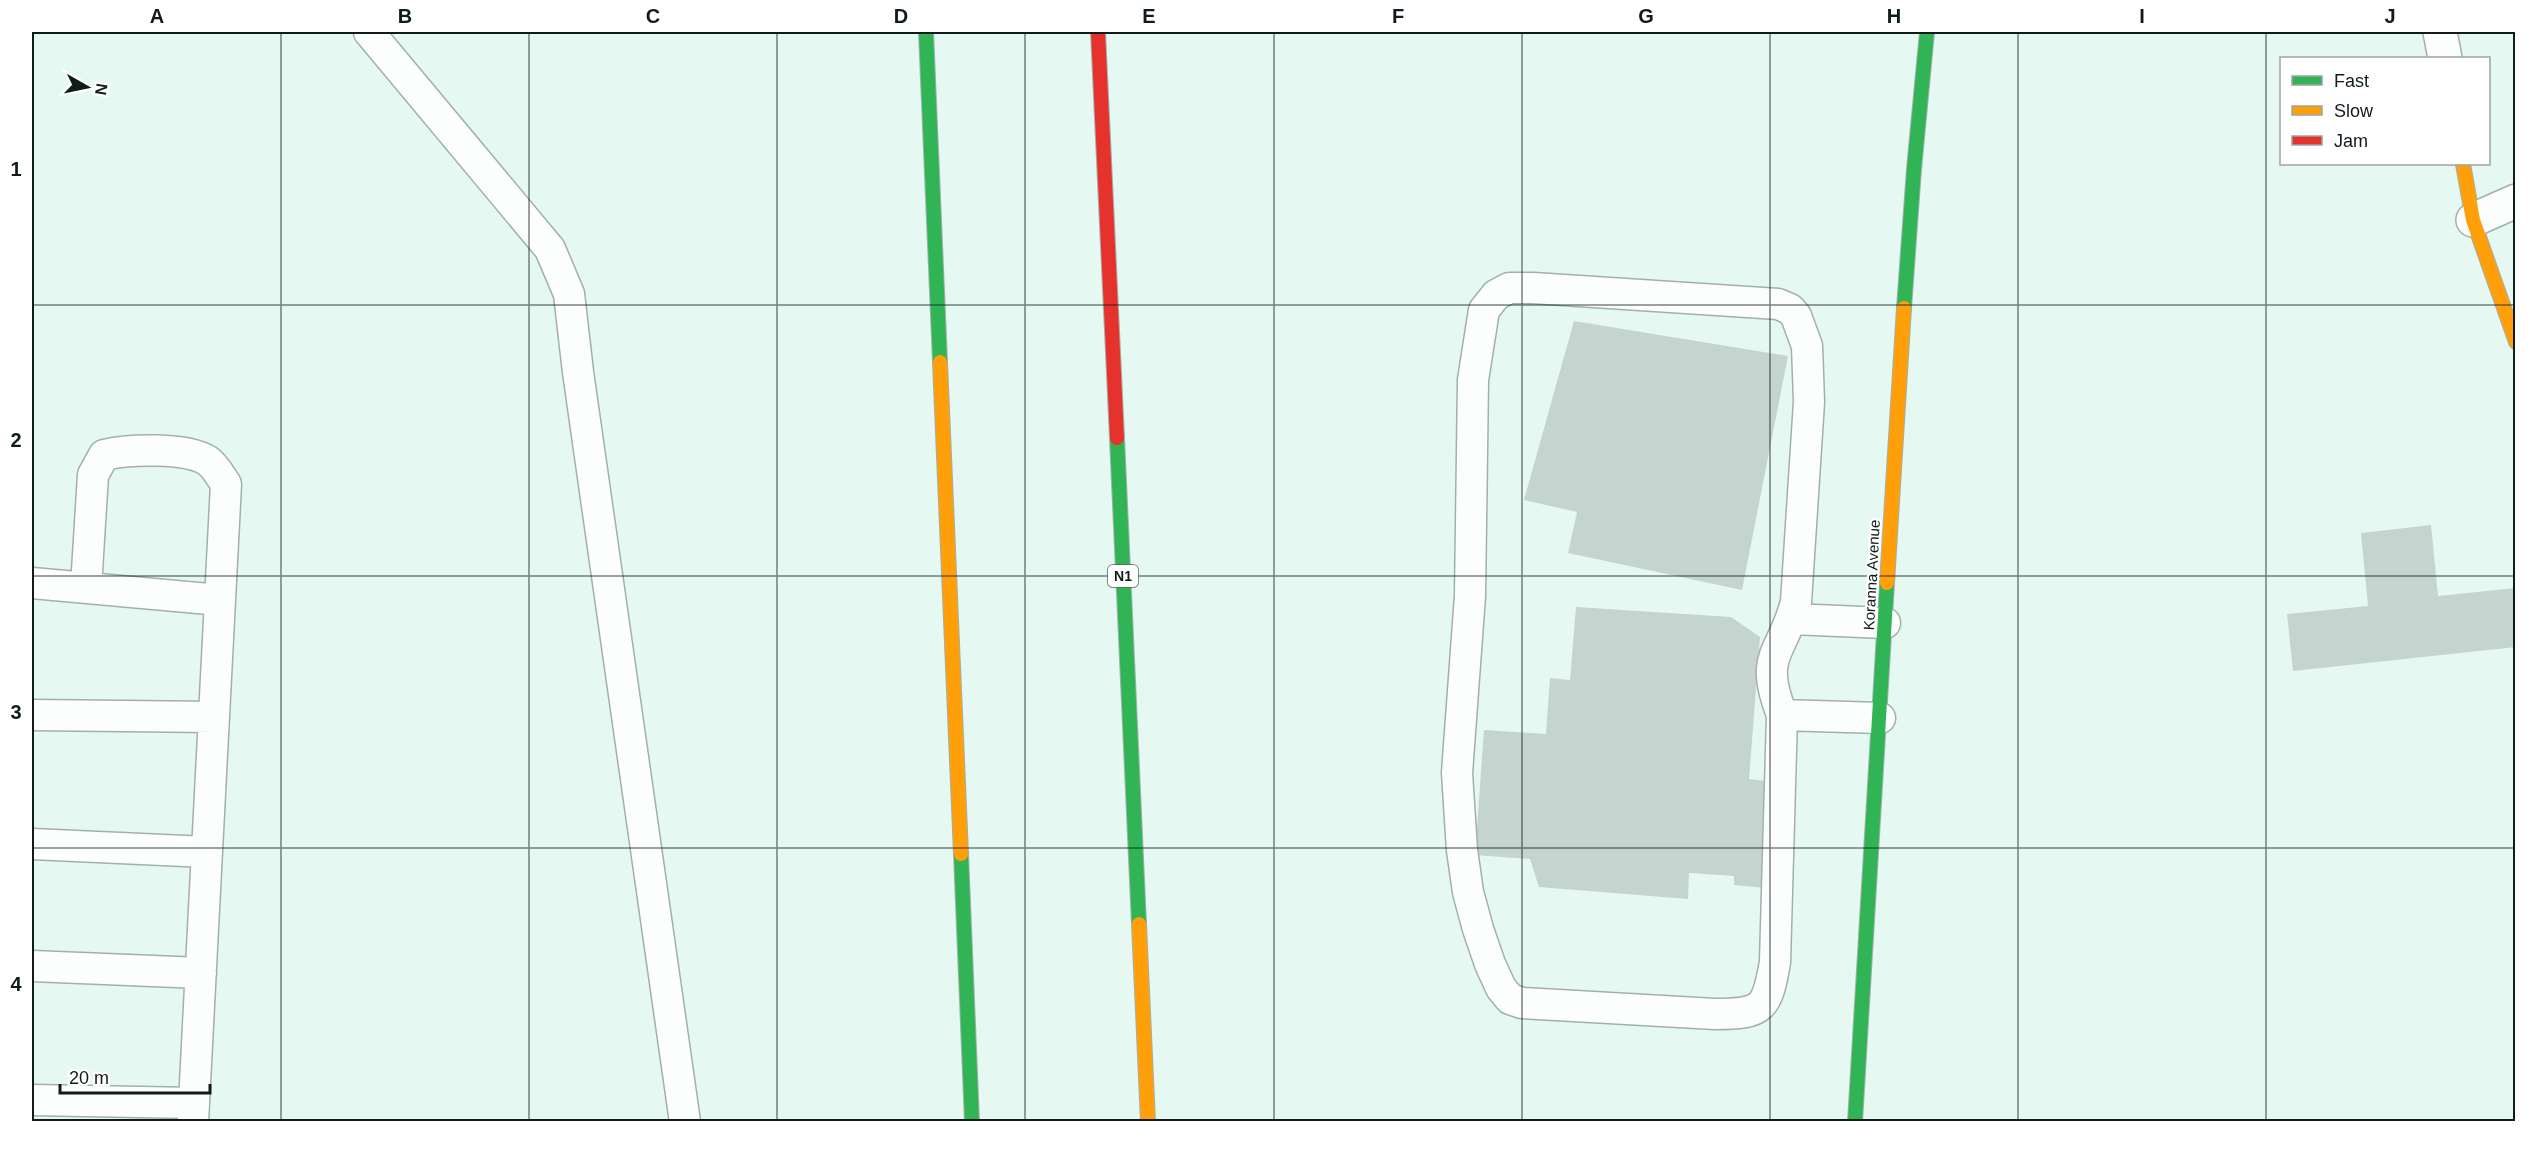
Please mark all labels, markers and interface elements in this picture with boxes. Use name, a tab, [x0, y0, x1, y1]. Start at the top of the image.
text: A	[150, 5, 164, 27]
text: B	[398, 5, 412, 27]
text: C	[646, 5, 660, 27]
text: D	[894, 5, 908, 27]
text: E	[1142, 5, 1156, 27]
text: F	[1392, 5, 1404, 27]
text: G	[1638, 5, 1654, 27]
text: H	[1887, 5, 1901, 27]
text: I	[2139, 5, 2145, 27]
text: J	[2384, 5, 2396, 27]
north arrow	[57, 57, 117, 117]
legend	[2280, 57, 2490, 165]
text: Fast	[2334, 71, 2369, 91]
text: N	[92, 82, 111, 96]
text: Slow	[2334, 101, 2374, 121]
text: Jam	[2334, 131, 2368, 151]
text: 1	[10, 158, 22, 180]
text: 2	[10, 429, 22, 451]
street label: Koranna Avenue	[1860, 519, 1883, 631]
road number: N1	[1108, 565, 1138, 587]
text: 3	[10, 701, 22, 723]
text: 4	[10, 973, 22, 995]
scale bar	[60, 1057, 210, 1095]
text: 20 m	[69, 1068, 109, 1088]

